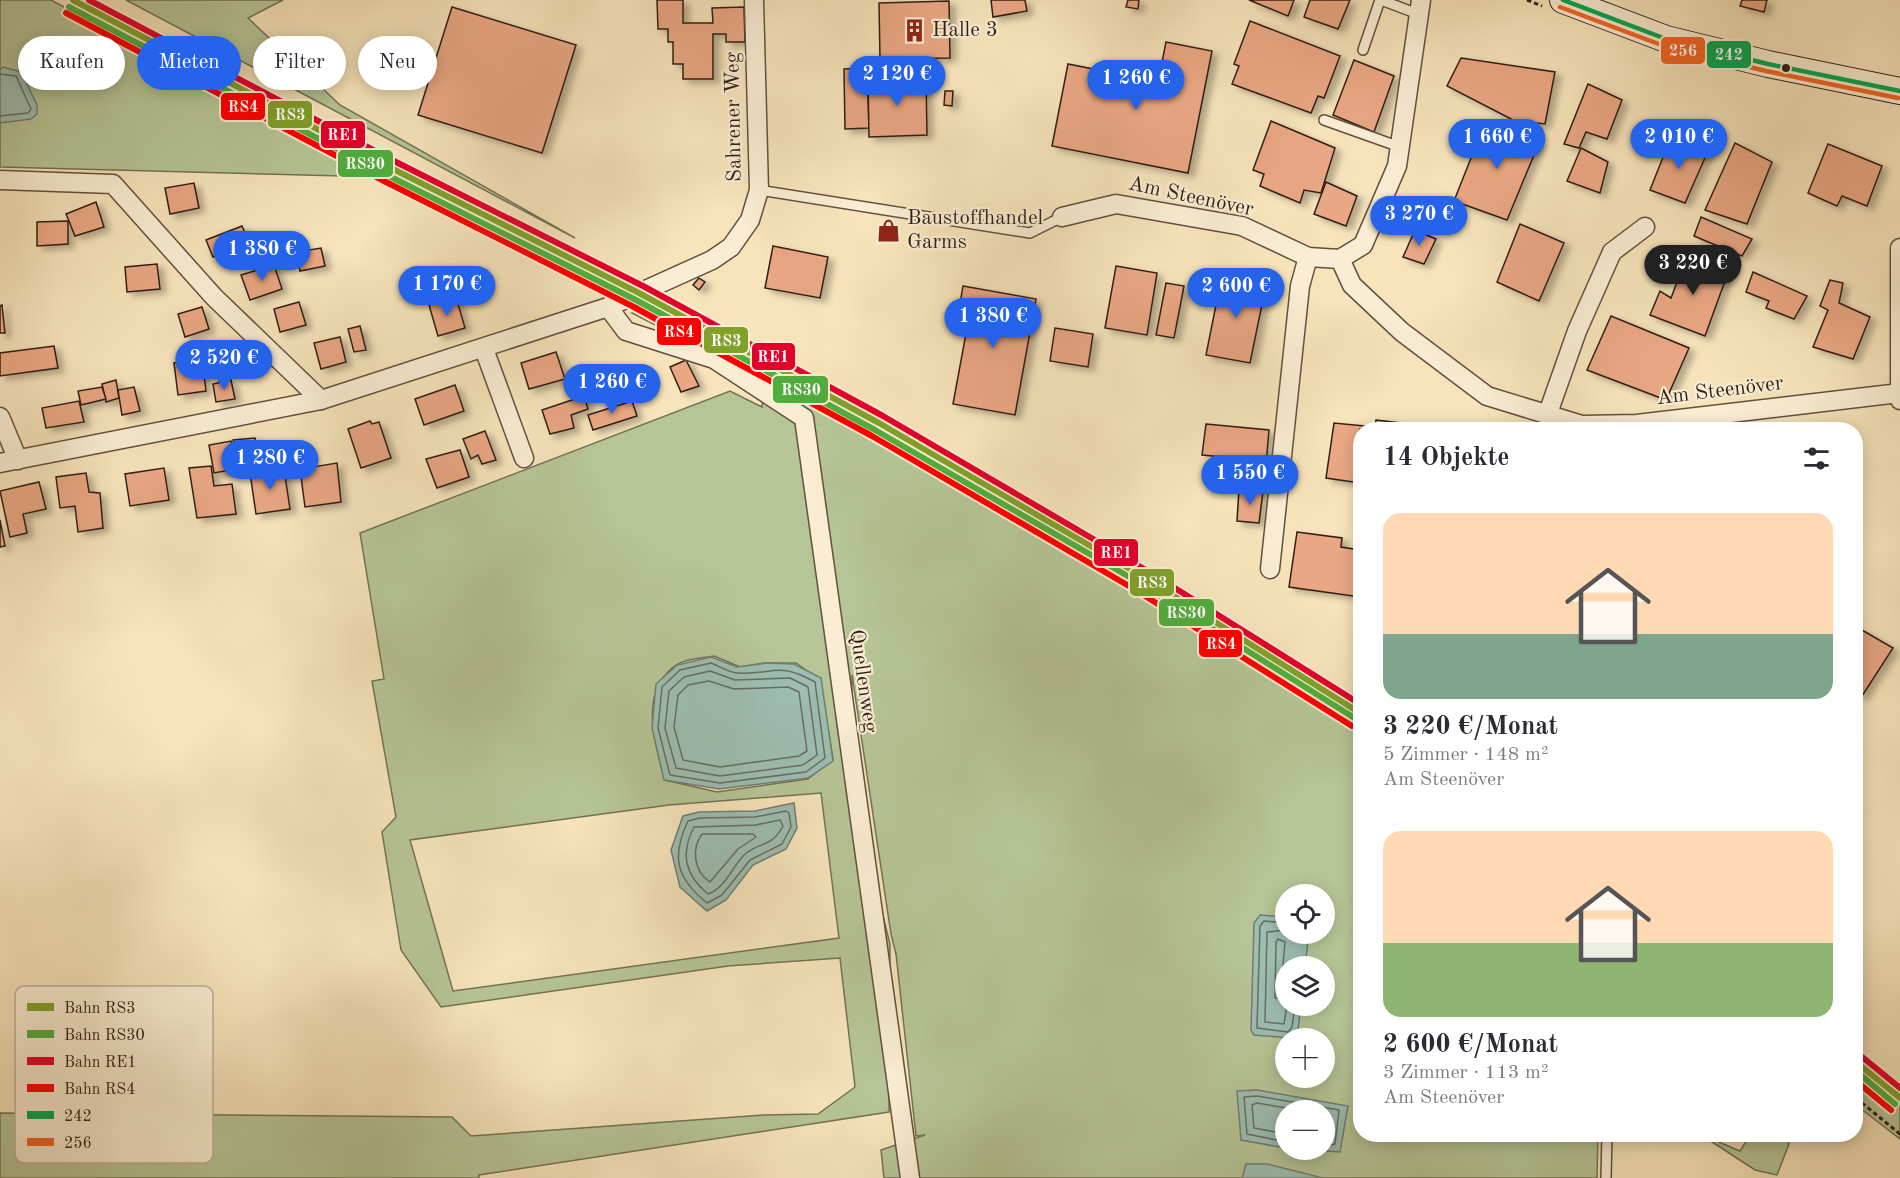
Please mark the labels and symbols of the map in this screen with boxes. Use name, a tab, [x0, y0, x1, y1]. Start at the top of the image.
building icon: Halle 3	[901, 17, 927, 43]
place label: Halle 3	[932, 20, 998, 41]
line badge: 256	[1660, 36, 1706, 65]
line badge: 242	[1706, 40, 1752, 69]
text: 256	[1669, 44, 1697, 60]
text: 242	[1715, 48, 1743, 64]
street label: Sahrener Weg	[722, 51, 746, 182]
pin: 2 120 €	[842, 56, 952, 107]
pin: 1 260 €	[1081, 60, 1191, 111]
unlabelled marker	[1780, 62, 1792, 74]
line badge: RS4	[220, 92, 266, 121]
text: RS4	[228, 100, 258, 116]
line badge: RS3	[267, 100, 313, 129]
text: RS3	[275, 108, 305, 124]
pin: 1 660 €	[1442, 119, 1552, 170]
pin: 2 010 €	[1624, 119, 1734, 170]
line badge: RE1	[320, 120, 366, 149]
text: RE1	[327, 128, 359, 144]
line badge: RS30	[337, 149, 394, 178]
text: RS30	[345, 157, 385, 173]
street label: Am Steenöver	[1126, 173, 1256, 221]
pin: 3 270 €	[1364, 196, 1474, 247]
place label: Baustoffhandel Garms	[907, 208, 1044, 253]
shop icon: Baustoffhandel Garms	[876, 217, 902, 243]
pin: 1 380 €	[207, 231, 317, 282]
pin: 3 220 €	[1638, 245, 1748, 296]
pin: 1 170 €	[392, 266, 502, 317]
pin: 2 600 €	[1181, 268, 1291, 319]
pin: 1 380 €	[938, 298, 1048, 349]
line badge: RS4	[656, 317, 702, 346]
text: RS4	[664, 325, 694, 341]
line badge: RS3	[703, 326, 749, 354]
text: RS3	[711, 334, 741, 350]
pin: 2 520 €	[169, 340, 279, 391]
line badge: RE1	[751, 342, 796, 371]
text: RE1	[757, 350, 789, 366]
pin: 1 260 €	[557, 364, 667, 415]
street label: Am Steenöver	[1655, 373, 1785, 409]
line badge: RS30	[772, 375, 829, 404]
text: RS30	[781, 383, 821, 399]
pin: 1 280 €	[215, 440, 325, 491]
pin: 1 550 €	[1195, 455, 1305, 506]
line badge: RE1	[1093, 538, 1139, 567]
text: RE1	[1100, 546, 1132, 562]
line badge: RS3	[1129, 568, 1175, 597]
text: RS3	[1137, 576, 1167, 592]
line badge: RS30	[1158, 598, 1215, 627]
text: RS30	[1166, 606, 1206, 622]
street label: Quellenweg	[845, 628, 881, 735]
line badge: RS4	[1198, 629, 1243, 658]
text: RS4	[1206, 637, 1236, 653]
legend	[15, 986, 213, 1163]
text: Bahn RS3	[64, 1001, 135, 1017]
text: Bahn RS30	[64, 1028, 145, 1044]
text: Bahn RE1	[64, 1055, 137, 1071]
text: Bahn RS4	[64, 1082, 135, 1098]
text: 242	[64, 1109, 92, 1125]
text: 256	[64, 1136, 92, 1152]

